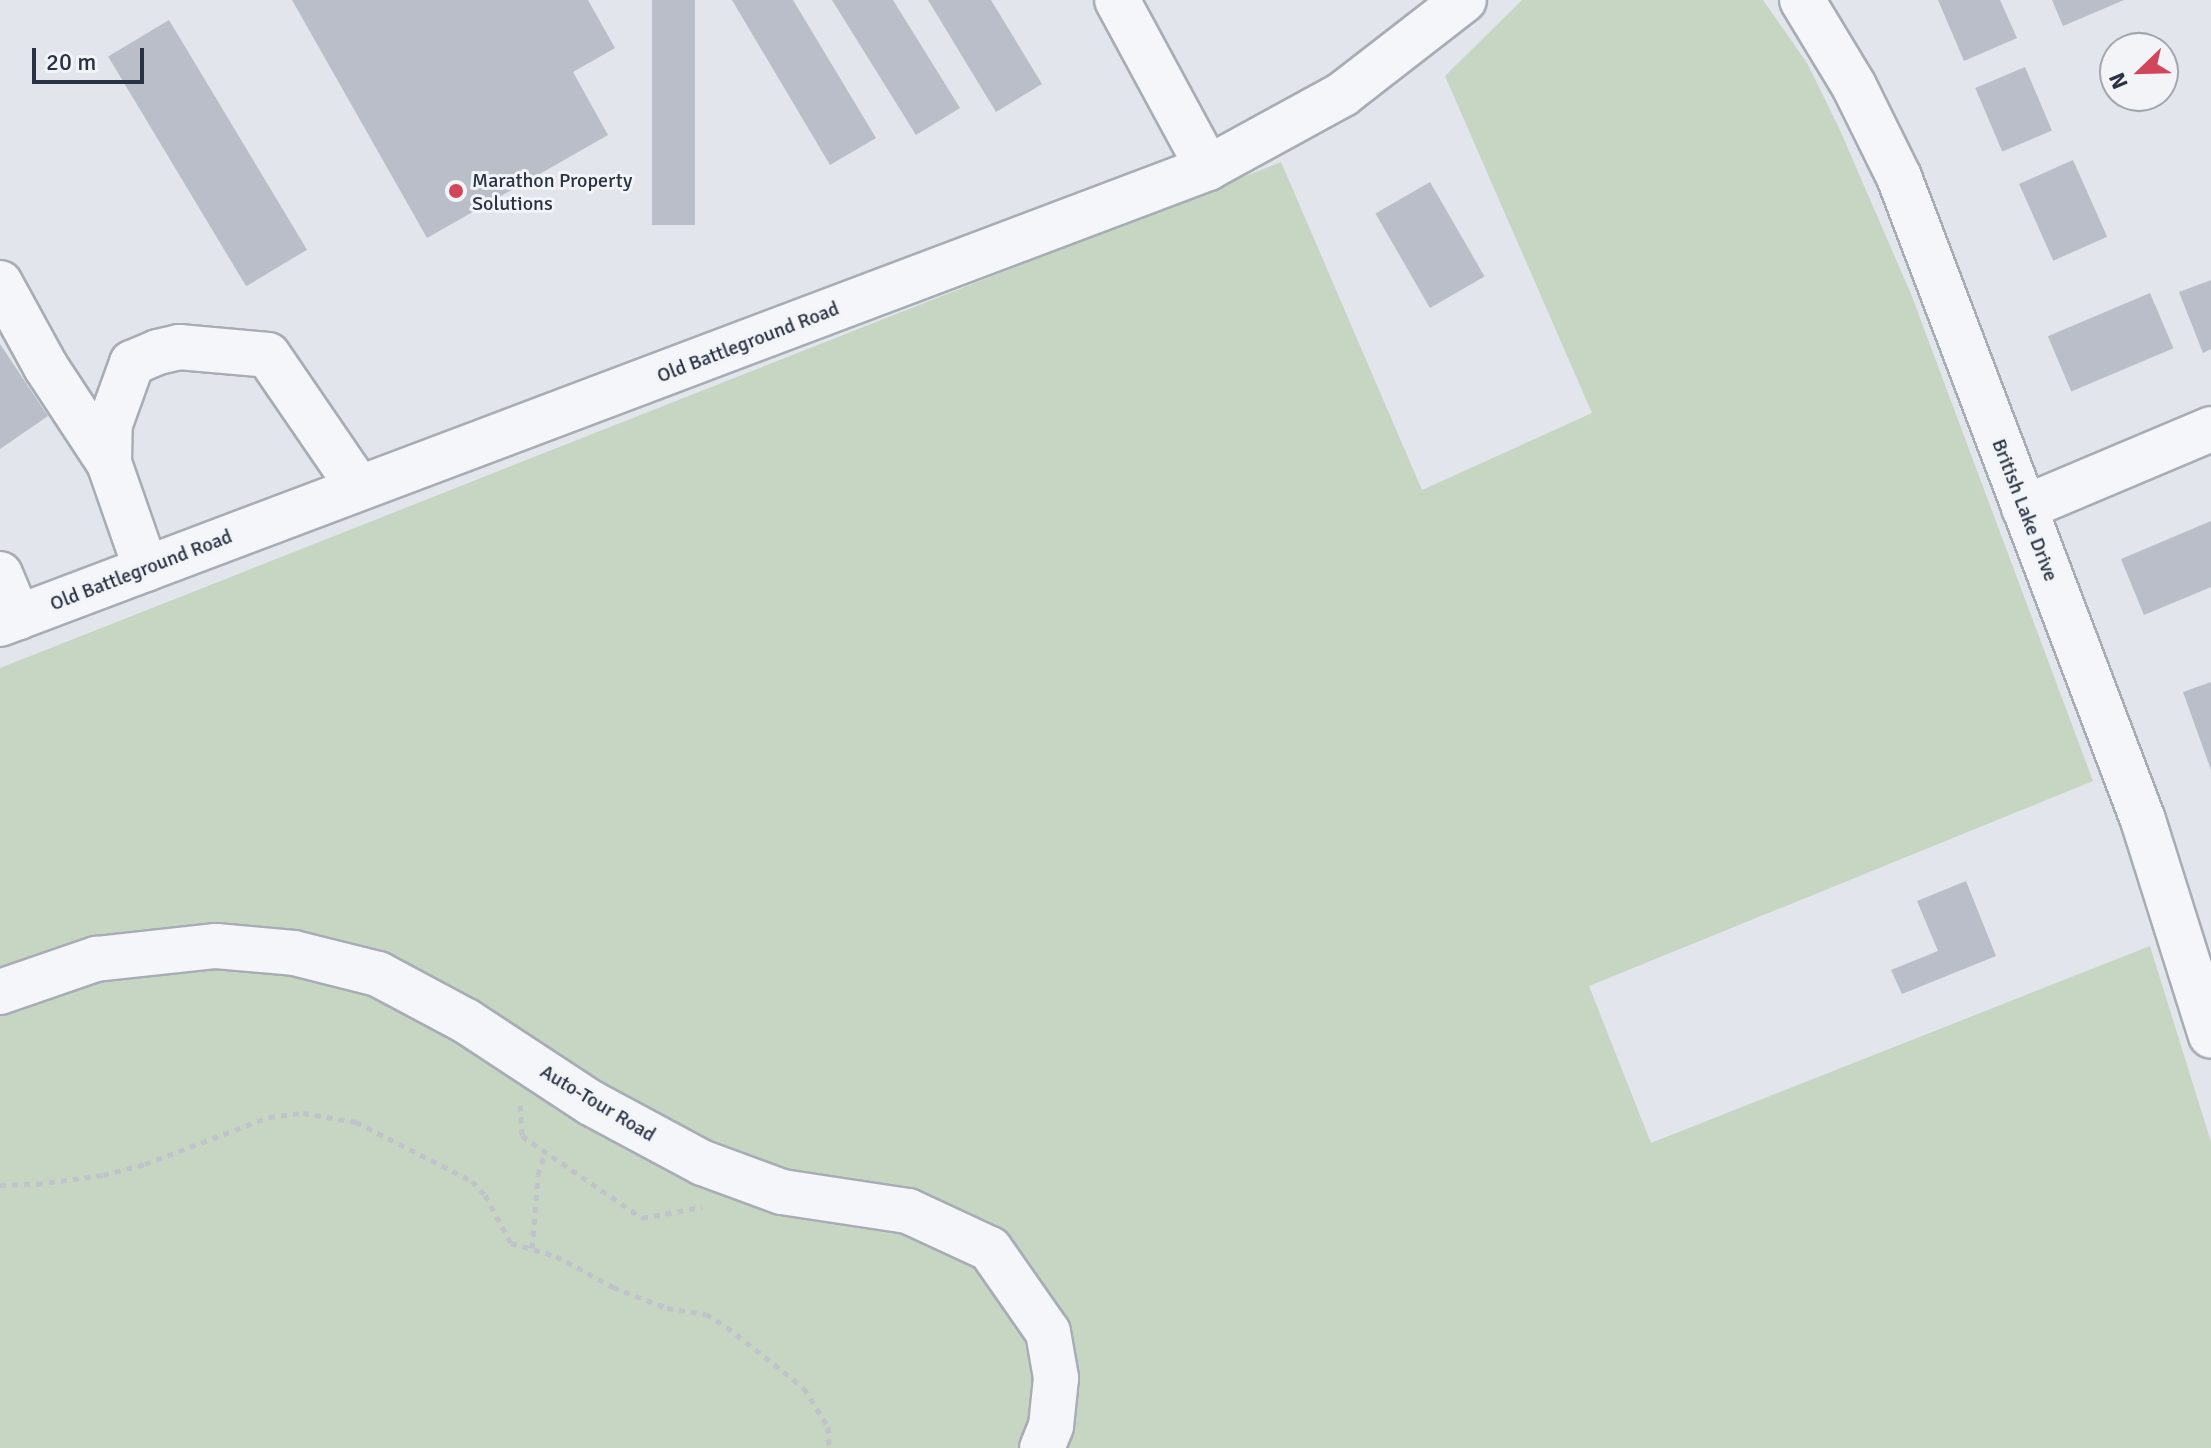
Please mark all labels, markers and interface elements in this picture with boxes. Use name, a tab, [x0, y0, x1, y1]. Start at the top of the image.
scale bar	[36, 32, 148, 82]
north arrow	[2099, 32, 2179, 112]
text: 20 m	[46, 47, 96, 77]
text: N	[2103, 68, 2134, 93]
place label: Marathon Property Solutions	[472, 168, 632, 215]
marker: Marathon Property Solutions	[447, 182, 465, 200]
street label: Old Battleground Road	[654, 296, 842, 388]
street label: British Lake Drive	[1987, 435, 2063, 585]
street label: Old Battleground Road	[47, 524, 235, 616]
street label: Auto-Tour Road	[536, 1059, 660, 1147]

